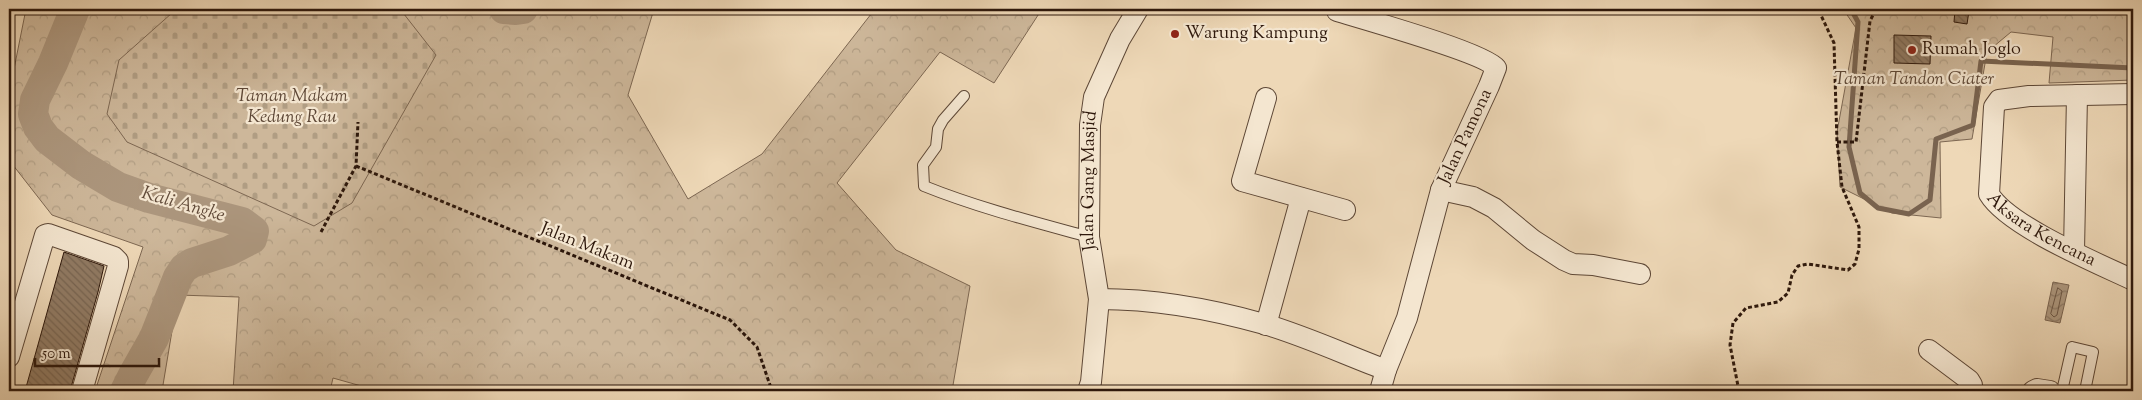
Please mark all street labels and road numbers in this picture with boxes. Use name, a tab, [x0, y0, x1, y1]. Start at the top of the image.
street label: Jalan Pamona	[1432, 85, 1500, 190]
street label: Jalan Gang Masjid	[1076, 109, 1105, 253]
street label: Aksara Kencana	[1980, 187, 2100, 274]
street label: Jalan Makam	[535, 216, 638, 278]

